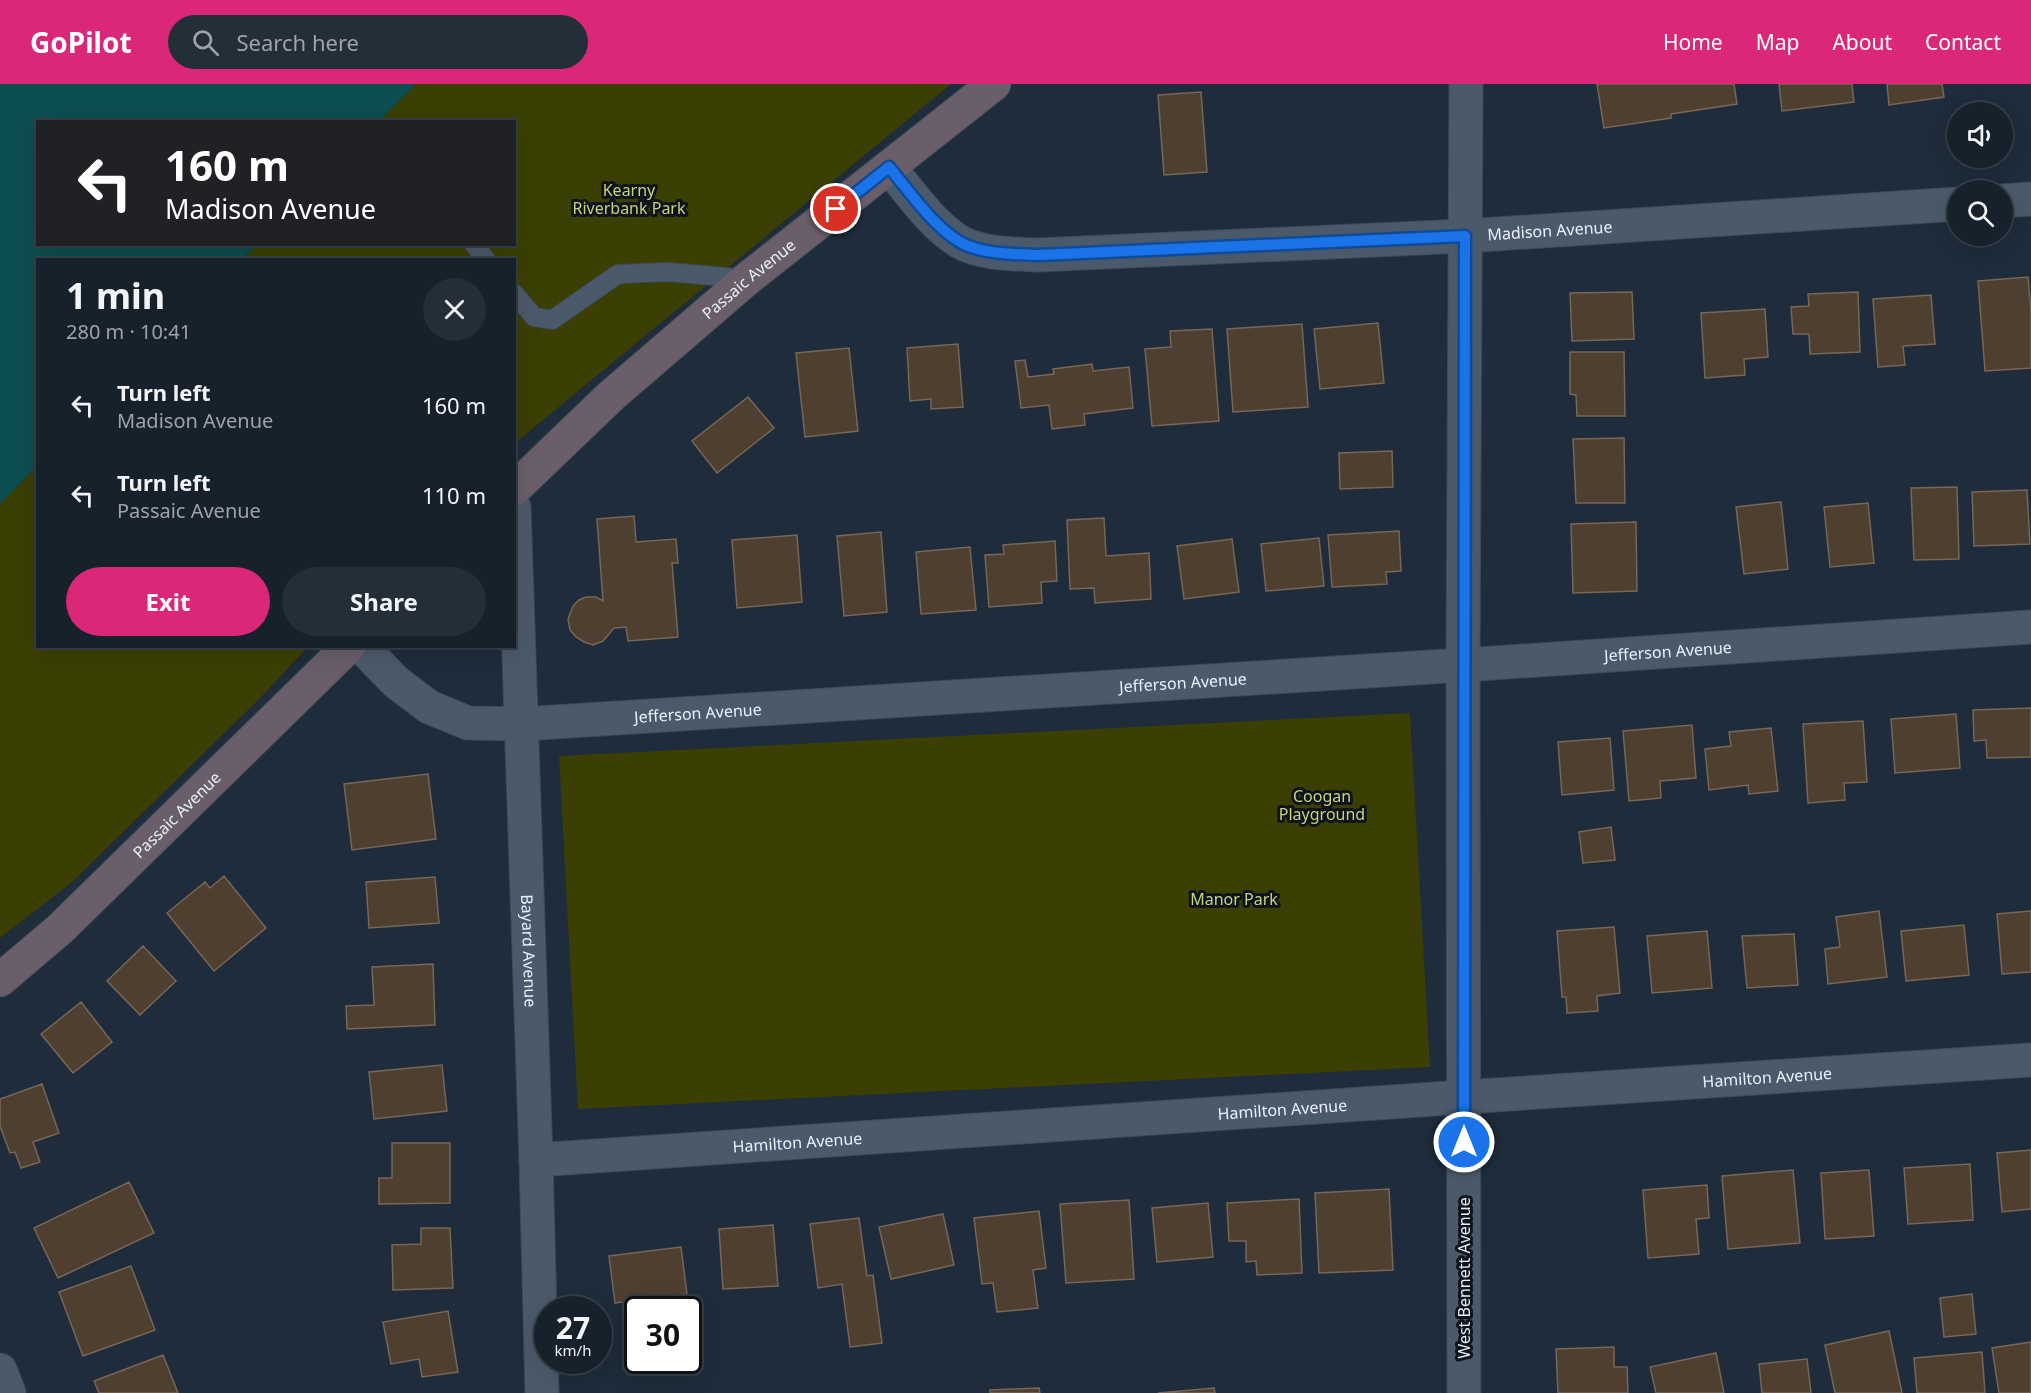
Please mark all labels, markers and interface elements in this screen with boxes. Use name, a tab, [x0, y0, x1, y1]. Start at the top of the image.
search box	[168, 15, 588, 69]
text: GoPilot	[30, 23, 132, 61]
icon: search	[189, 26, 222, 59]
text: Search here	[237, 27, 359, 57]
text: Home	[1663, 28, 1723, 56]
text: Map	[1756, 28, 1799, 56]
text: About	[1832, 28, 1892, 56]
text: Contact	[1925, 28, 2001, 56]
map controls	[1947, 102, 2013, 246]
button: sound	[1947, 102, 2013, 168]
text: 160 m	[165, 136, 289, 193]
icon: left	[66, 144, 144, 222]
park label: Kearny Riverbank Park	[572, 179, 686, 219]
button: search	[1947, 180, 2013, 246]
pin	[810, 183, 861, 234]
text: Madison Avenue	[165, 190, 376, 227]
icon: arrive	[819, 192, 852, 225]
street label: Madison Avenue	[1487, 215, 1613, 246]
street label: Passaic Avenue	[697, 234, 800, 324]
text: 1 min	[66, 271, 165, 320]
button: close	[423, 278, 486, 341]
text: 280 m · 10:41	[66, 318, 191, 345]
text: Turn left	[117, 377, 211, 407]
icon: left	[66, 389, 99, 422]
text: 160 m	[422, 390, 486, 420]
text: Madison Avenue	[117, 407, 273, 434]
text: Turn left	[117, 467, 211, 497]
icon: left	[66, 479, 99, 512]
text: 110 m	[422, 480, 486, 510]
text: Passaic Avenue	[117, 497, 261, 524]
button: Exit	[66, 567, 270, 636]
button: Share	[282, 567, 486, 636]
street label: Jefferson Avenue	[1601, 636, 1732, 667]
street label: Jefferson Avenue	[1117, 668, 1247, 698]
street label: Jefferson Avenue	[631, 698, 762, 728]
street label: Passaic Avenue	[128, 767, 225, 863]
park label: Coogan Playground	[1279, 785, 1365, 825]
park label: Manor Park	[1190, 888, 1278, 910]
street label: Bayard Avenue	[516, 894, 542, 1008]
street label: Hamilton Avenue	[1702, 1062, 1833, 1092]
street label: Hamilton Avenue	[1217, 1094, 1348, 1125]
position arrow	[1432, 1110, 1496, 1174]
street label: Hamilton Avenue	[732, 1127, 863, 1158]
street label: West Bennett Avenue	[1453, 1197, 1475, 1359]
speed limit sign: 30	[624, 1296, 702, 1374]
text: 27	[556, 1307, 590, 1348]
text: km/h	[555, 1340, 591, 1360]

